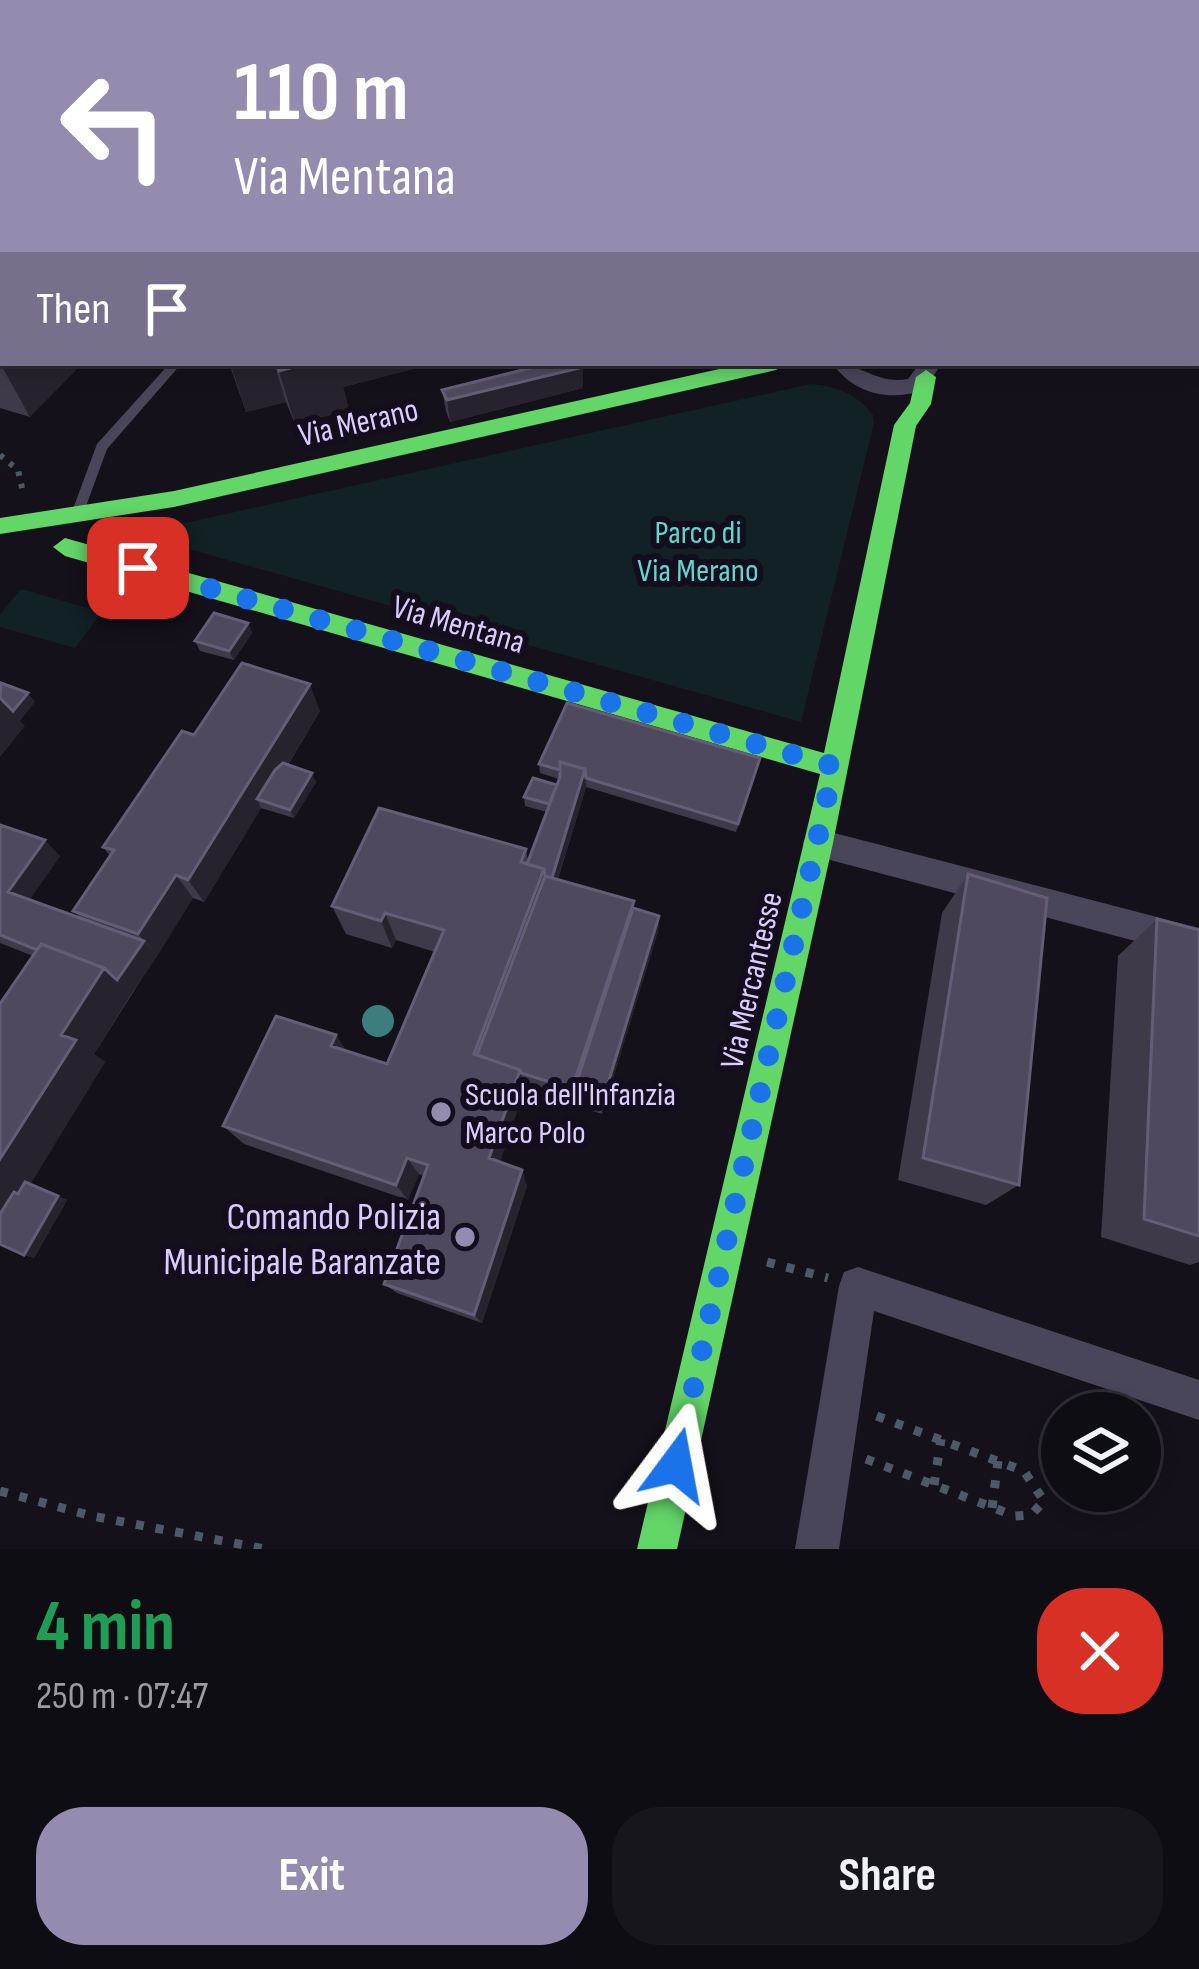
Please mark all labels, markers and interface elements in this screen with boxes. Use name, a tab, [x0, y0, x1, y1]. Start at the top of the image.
text: 110 m	[234, 43, 409, 144]
icon: left	[36, 48, 192, 204]
text: Via Mentana	[234, 145, 456, 210]
icon: arrive	[134, 276, 200, 342]
text: Then	[36, 282, 110, 337]
street label: Via Merano	[295, 390, 422, 456]
park label: Parco di Via Merano	[637, 513, 759, 591]
pin	[87, 517, 189, 619]
icon: arrive	[105, 535, 171, 601]
street label: Via Mentana	[388, 587, 529, 663]
street label: Via Mercantesse	[712, 888, 792, 1073]
place label: Scuola dell'Infanzia Marco Polo	[465, 1075, 676, 1153]
marker: Scuola dell'Infanzia Marco Polo	[428, 1099, 454, 1125]
place label: Comando Polizia Municipale Baranzate	[163, 1194, 441, 1286]
marker: Comando Polizia Municipale Baranzate	[452, 1224, 478, 1250]
map controls	[1041, 1392, 1161, 1512]
button: layers	[1041, 1392, 1161, 1512]
position arrow	[613, 1402, 739, 1528]
text: 4 min	[36, 1584, 175, 1671]
button: close	[1037, 1588, 1163, 1714]
text: 250 m · 07:47	[36, 1673, 208, 1720]
button: Exit	[36, 1807, 588, 1945]
button: Share	[612, 1807, 1163, 1945]

